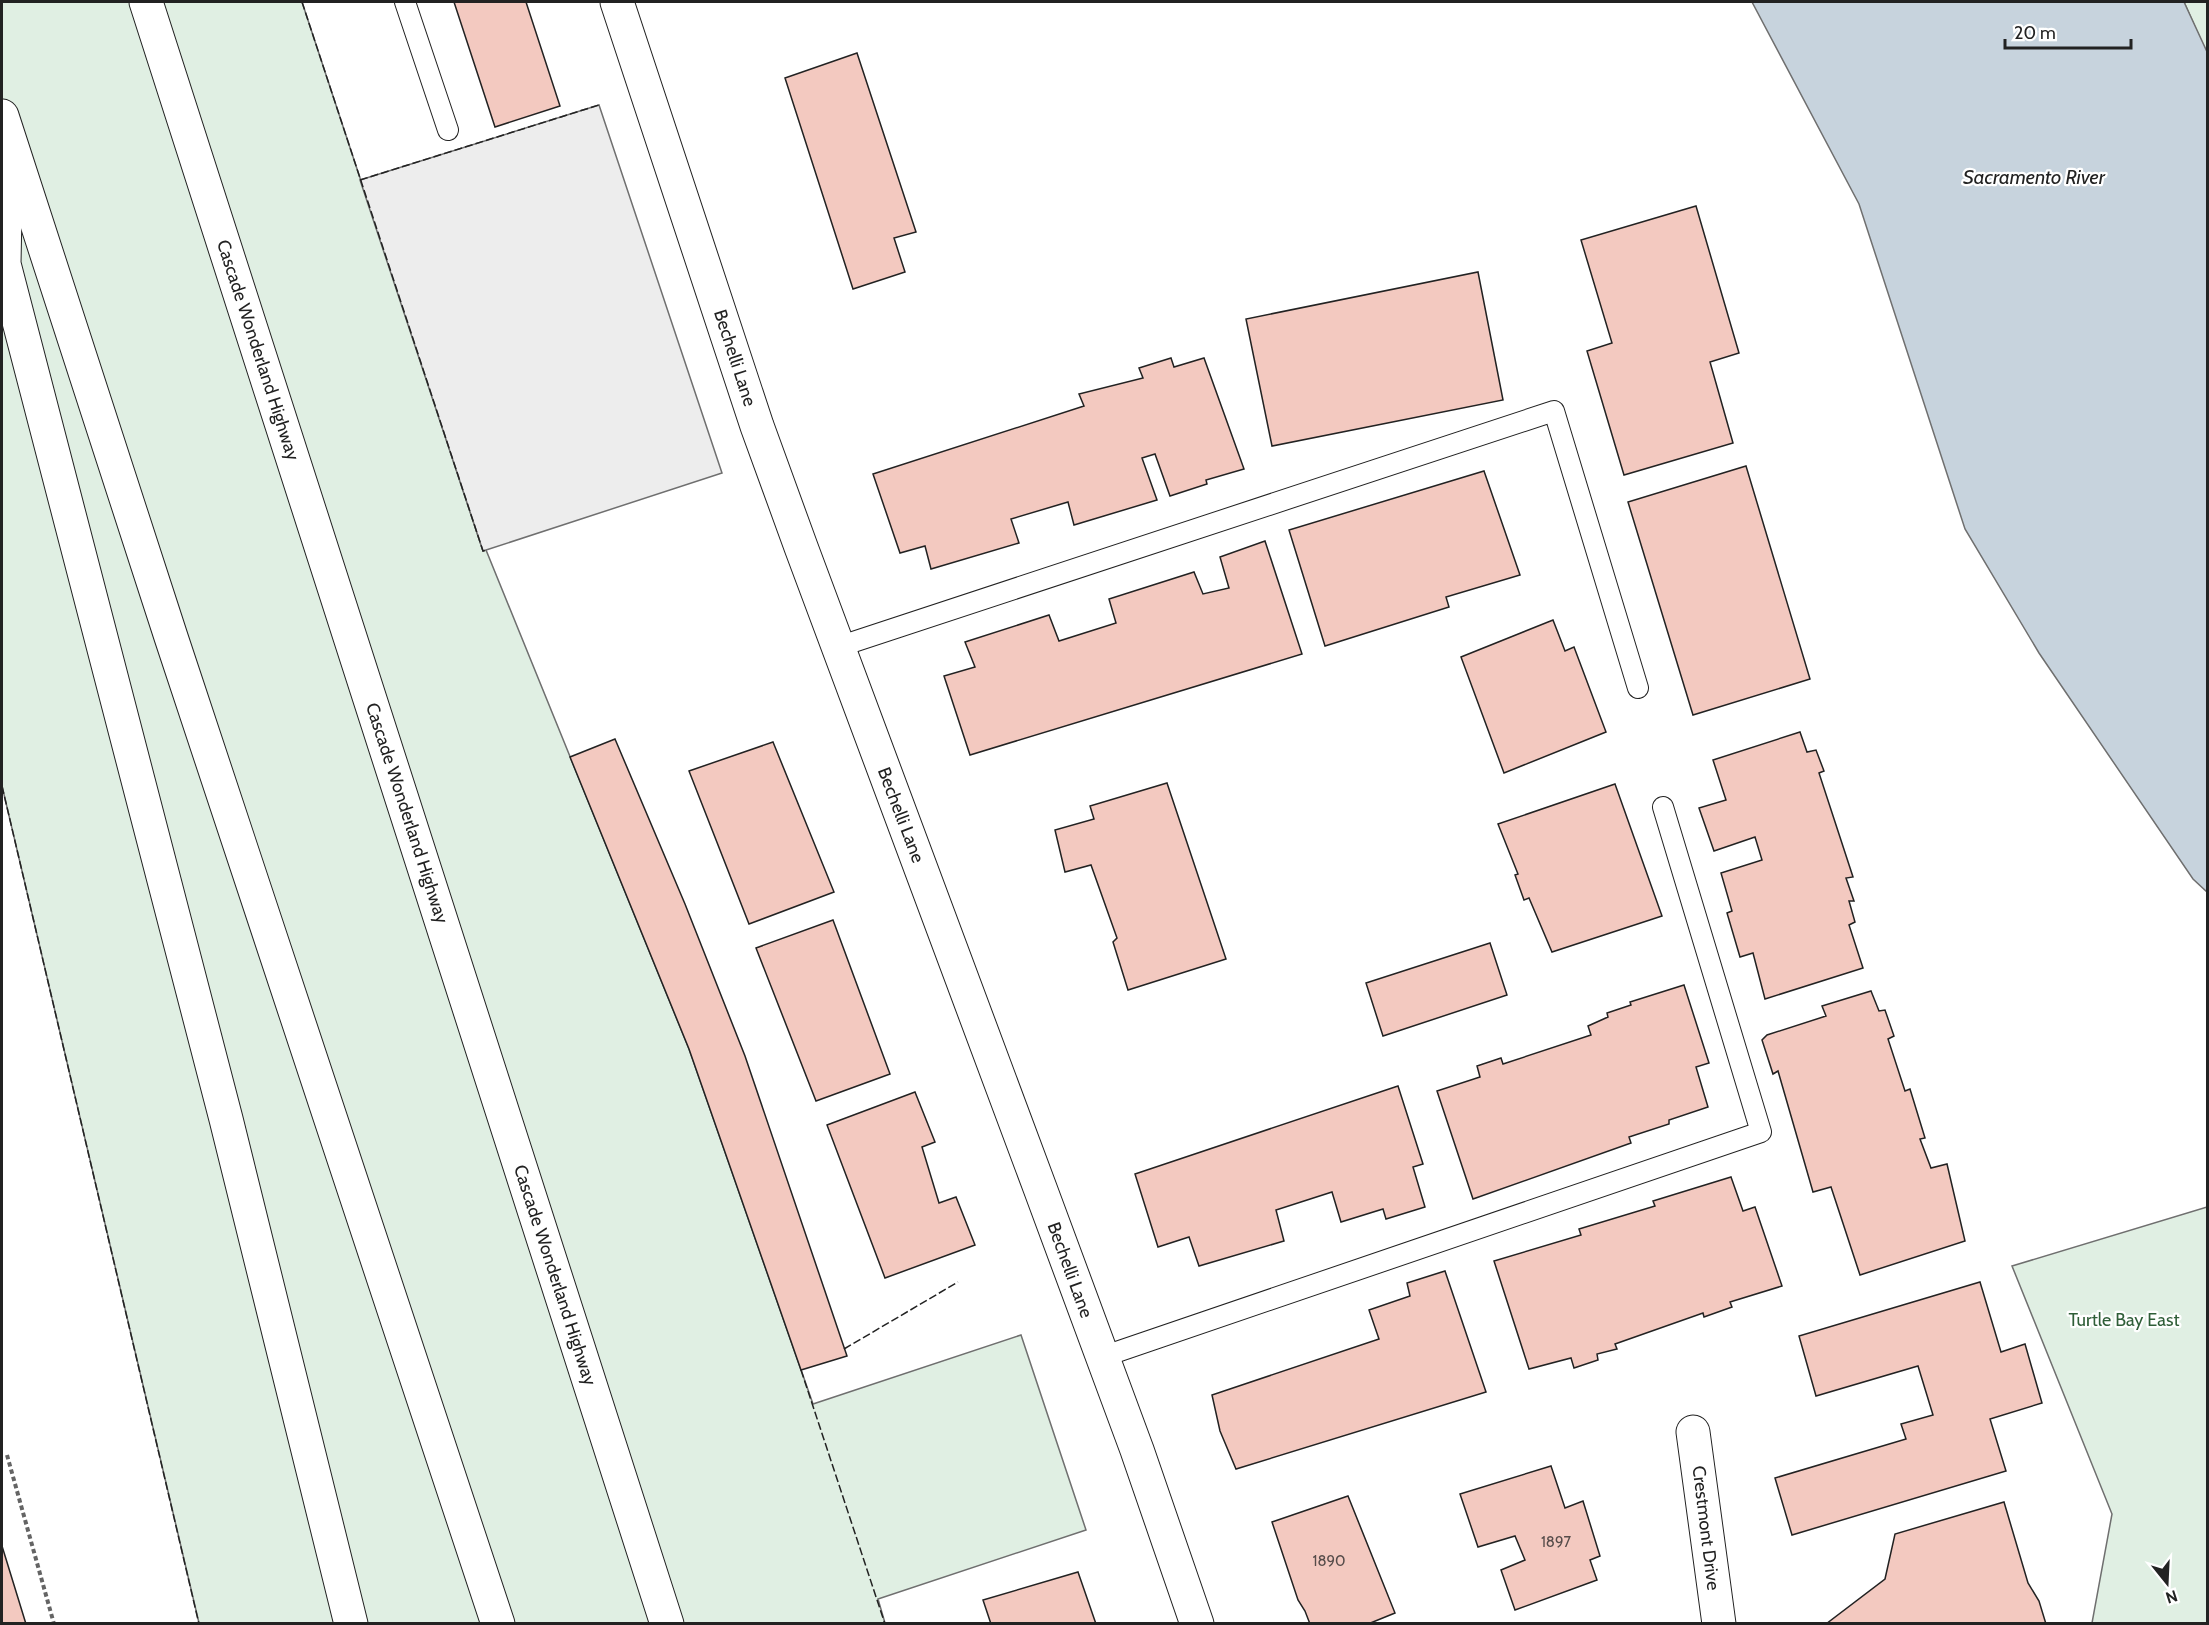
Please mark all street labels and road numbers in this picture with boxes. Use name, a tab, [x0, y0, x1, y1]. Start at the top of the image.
street label: Cascade Wonderland Highway	[212, 237, 304, 463]
street label: Bechelli Lane	[709, 307, 761, 409]
street label: Cascade Wonderland Highway	[361, 700, 453, 926]
street label: Bechelli Lane	[873, 764, 929, 866]
street label: Cascade Wonderland Highway	[509, 1162, 601, 1388]
street label: Bechelli Lane	[1042, 1219, 1098, 1321]
street label: Crestmont Drive	[1687, 1465, 1725, 1591]

